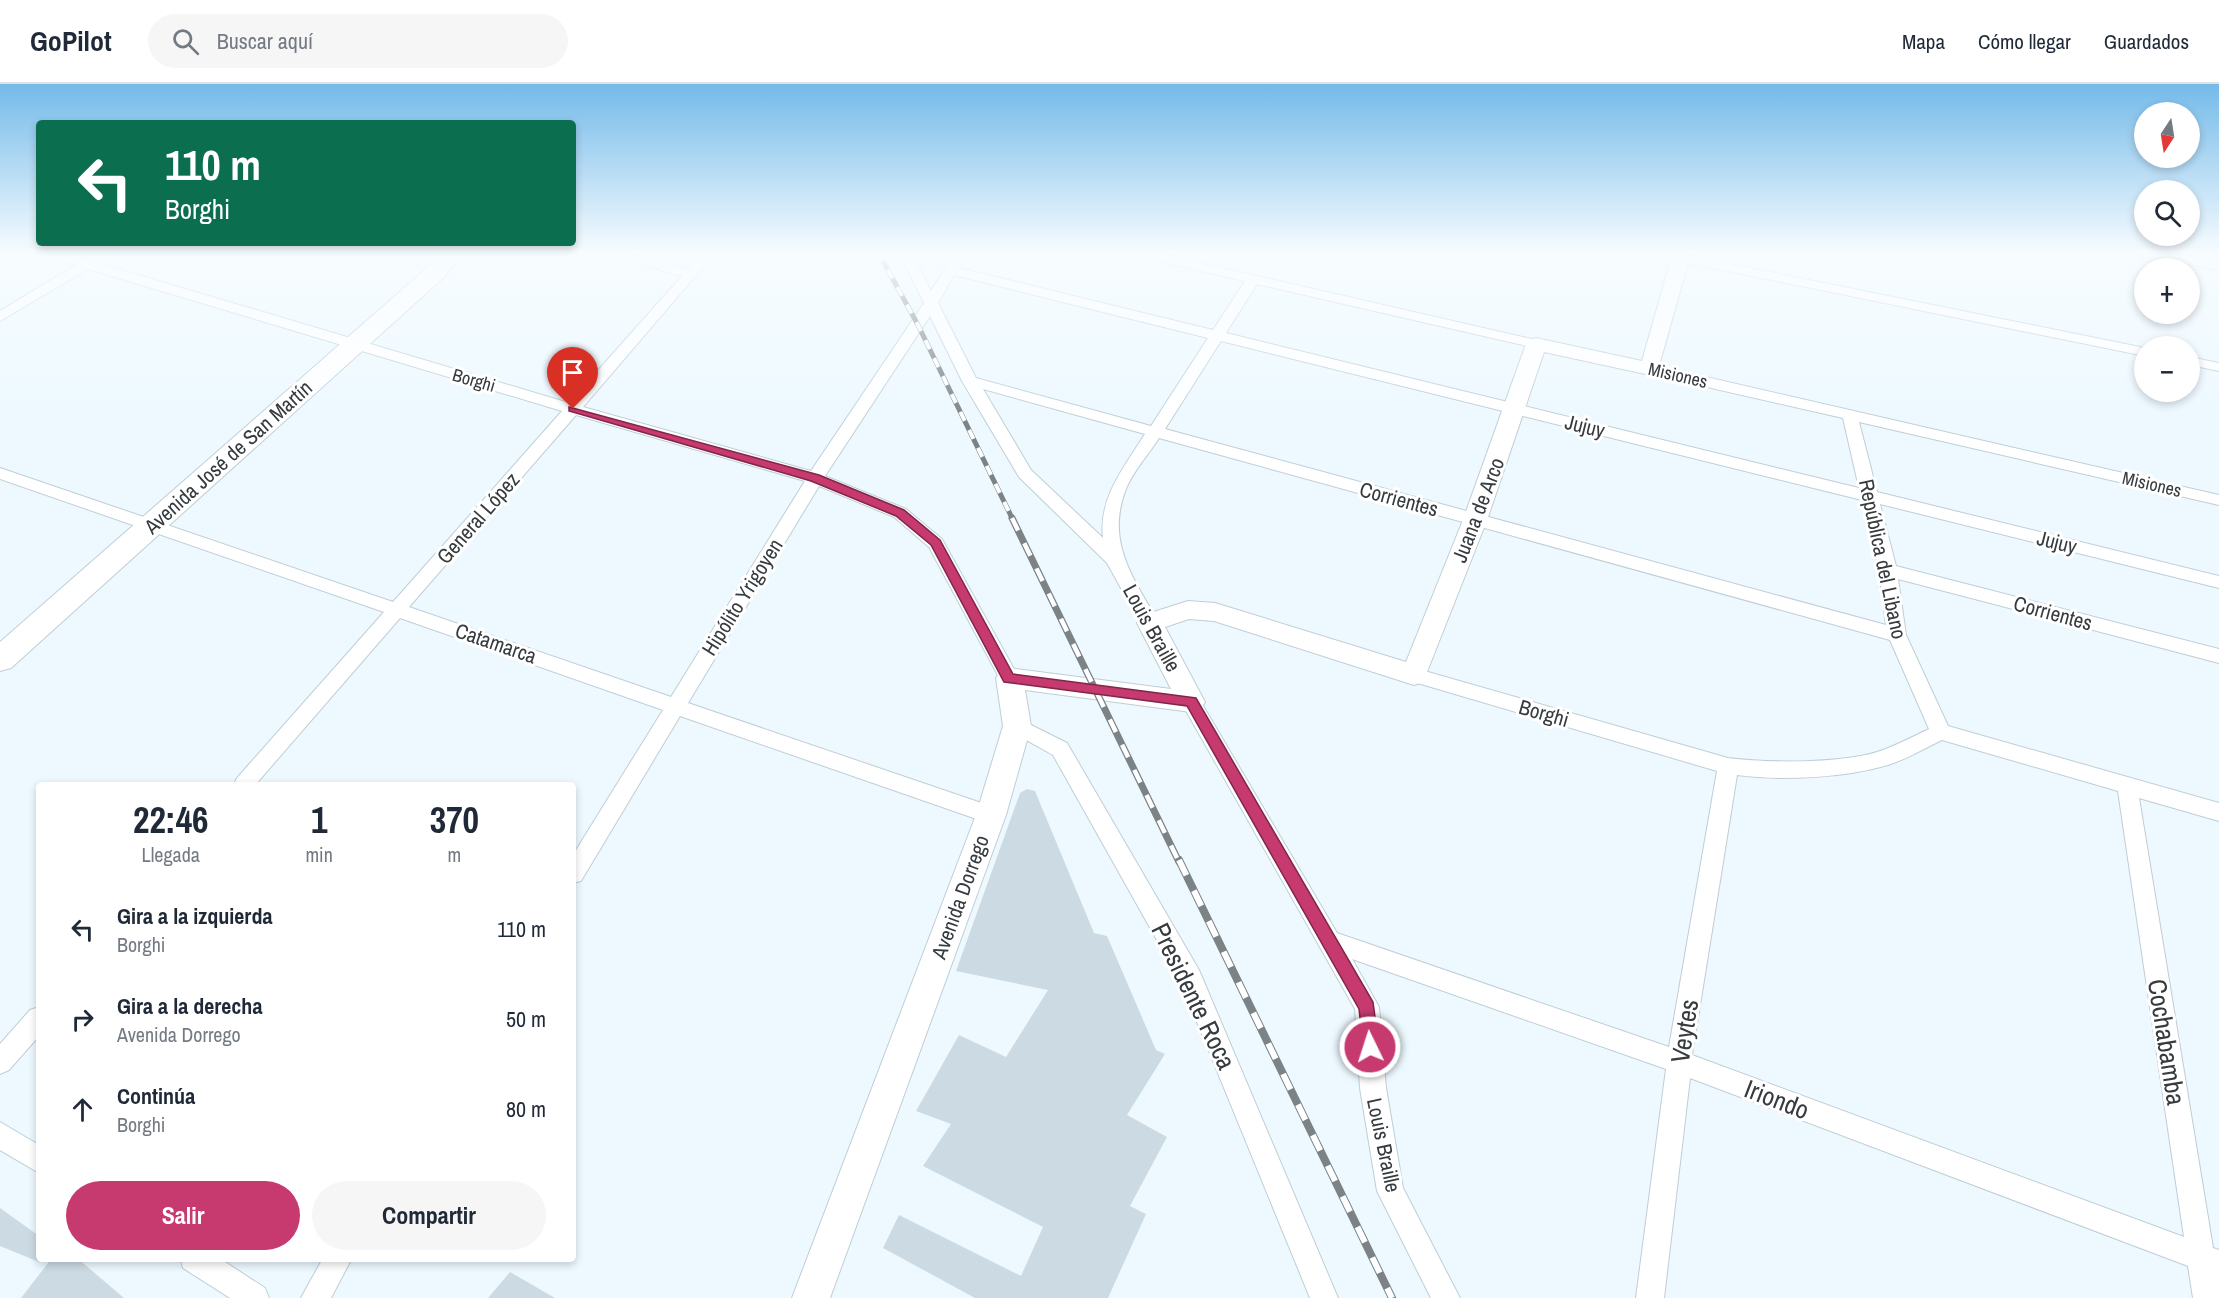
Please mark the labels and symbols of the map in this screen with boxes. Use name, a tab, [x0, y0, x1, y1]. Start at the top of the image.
north arrow	[2134, 102, 2200, 168]
pin	[547, 347, 598, 409]
street label: Misiones	[1646, 356, 1710, 394]
street label: Borghi	[450, 362, 498, 398]
street label: Avenida José de San Martín	[137, 374, 318, 541]
street label: Jujuy	[1562, 407, 1608, 445]
street label: Juana de Arco	[1445, 453, 1511, 567]
street label: Misiones	[2120, 465, 2184, 503]
street label: General López	[430, 466, 526, 570]
street label: Corrientes	[1356, 475, 1442, 523]
street label: República del Libano	[1852, 476, 1914, 642]
street label: Jujuy	[2034, 523, 2080, 561]
street label: Hipólito Yrigoyen	[695, 533, 789, 661]
street label: Louis Braille	[1116, 579, 1188, 677]
street label: Corrientes	[2010, 589, 2096, 637]
street label: Catamarca	[451, 616, 541, 671]
street label: Borghi	[1516, 692, 1572, 734]
street label: Avenida Dorrego	[924, 831, 996, 964]
street label: Presidente Roca	[1143, 917, 1245, 1075]
street label: Cochabamba	[2140, 977, 2194, 1107]
street label: Veytes	[1662, 997, 1706, 1065]
position arrow	[1338, 1015, 1402, 1079]
street label: Iriondo	[1740, 1071, 1814, 1127]
street label: Louis Braille	[1360, 1095, 1408, 1195]

